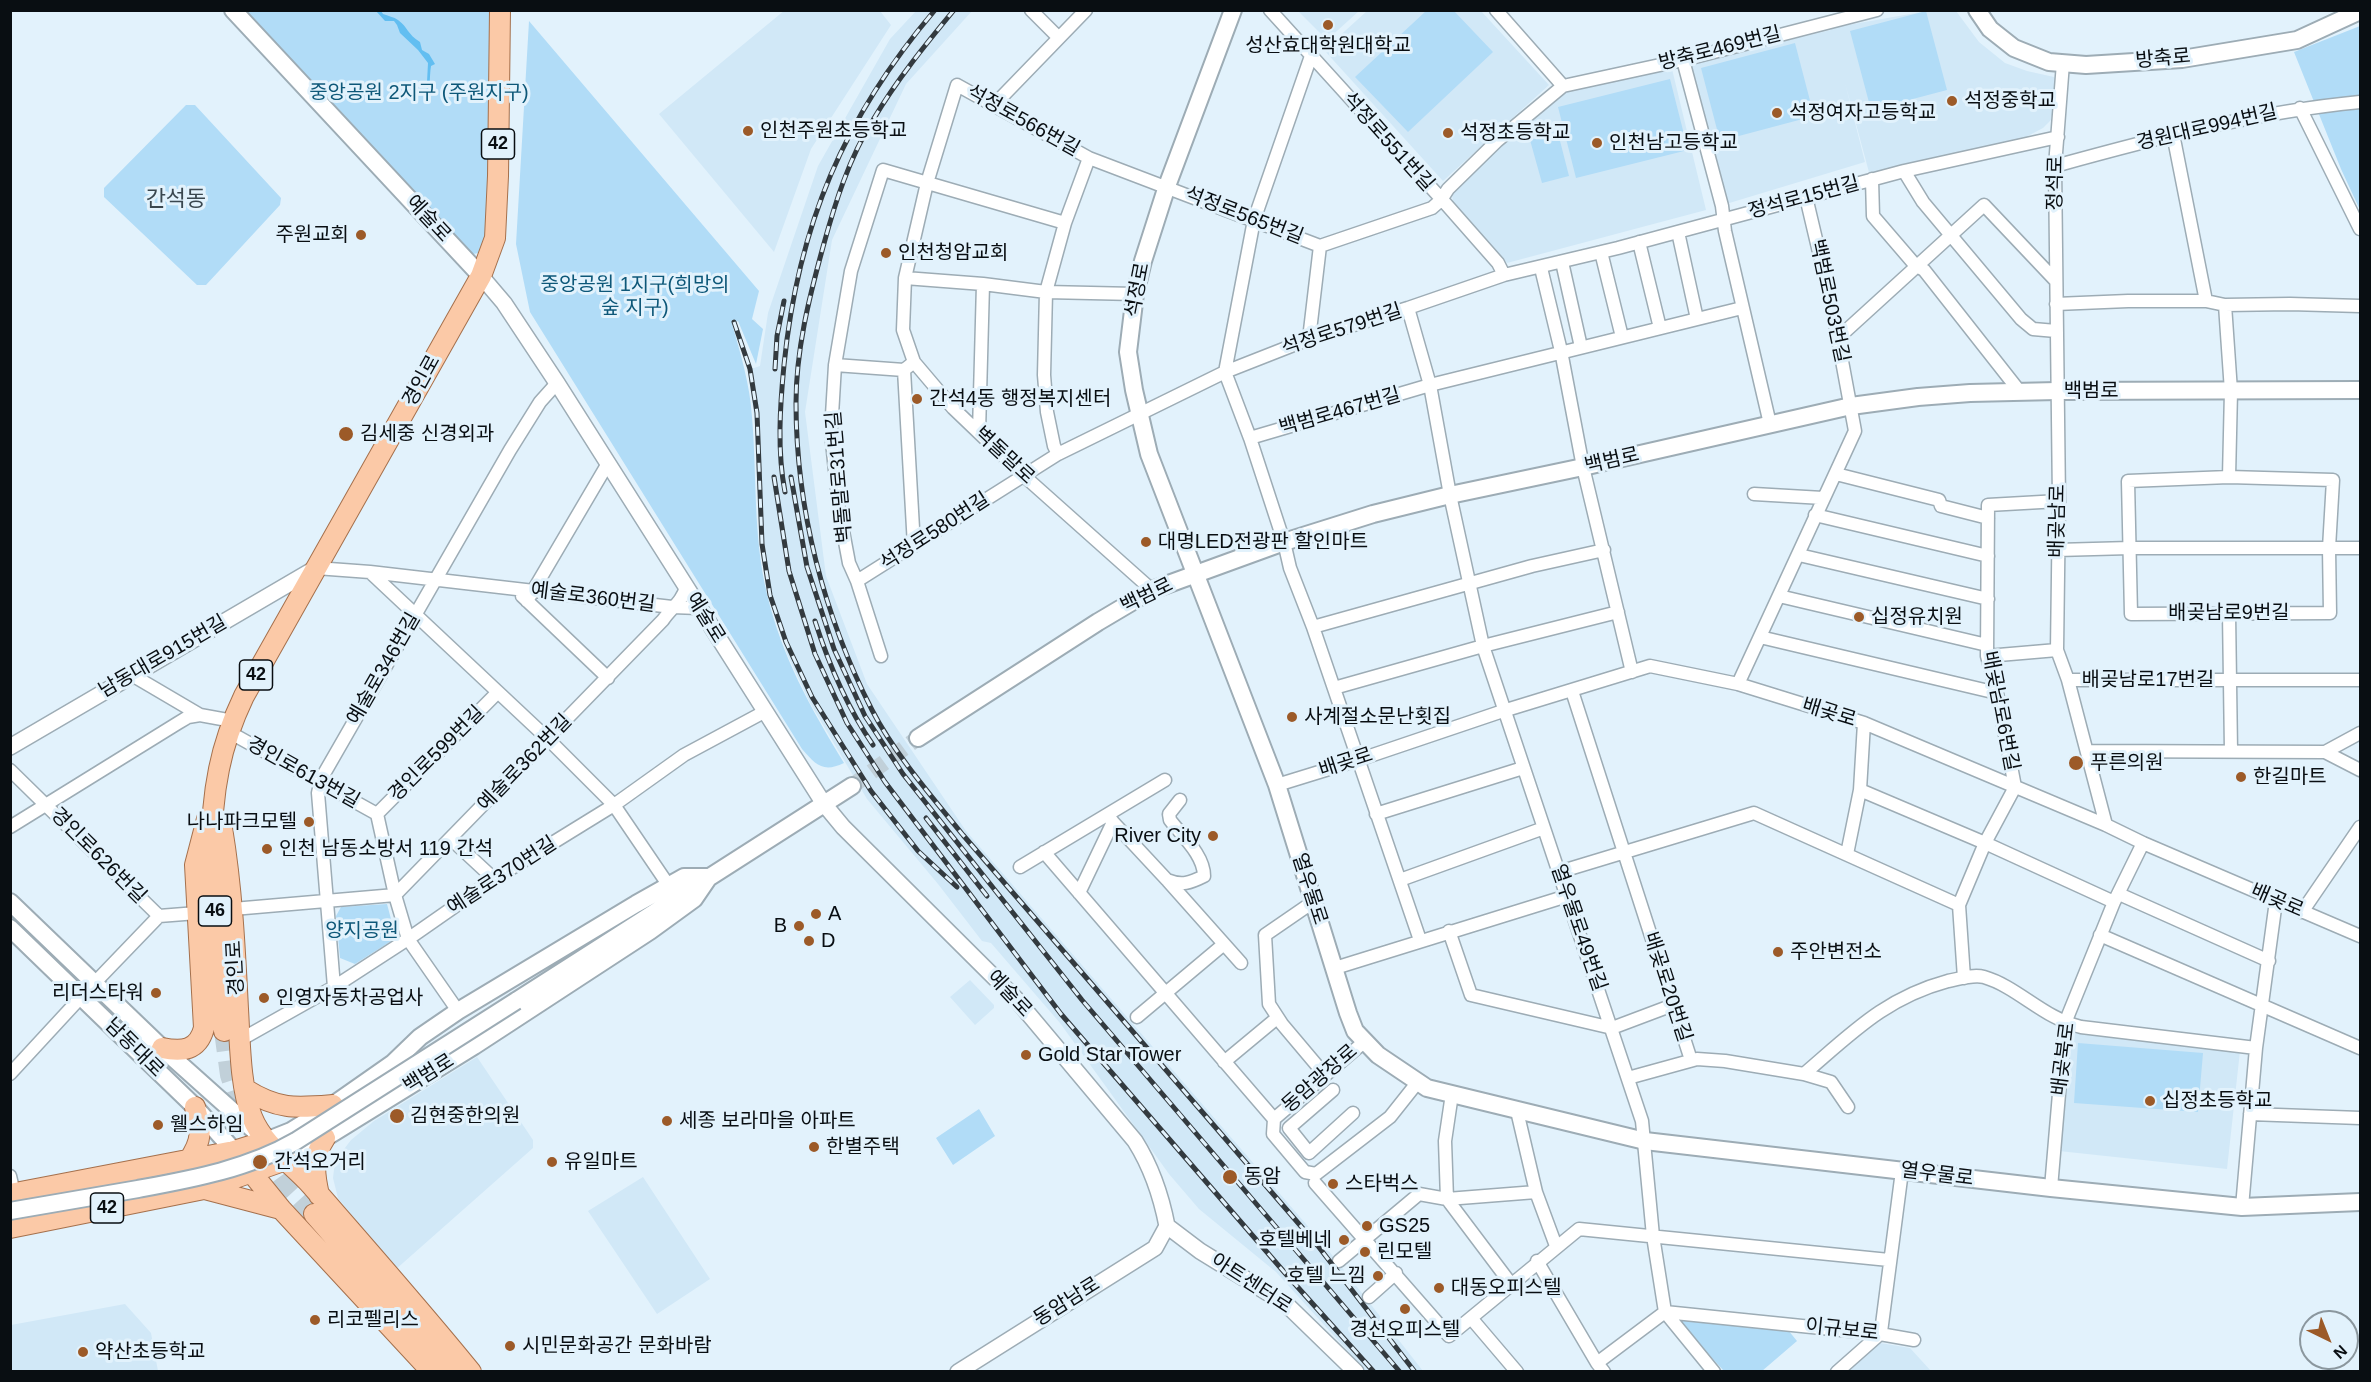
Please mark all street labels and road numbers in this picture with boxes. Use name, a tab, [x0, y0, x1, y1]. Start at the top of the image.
street label: 방축로469번길	[1656, 22, 1784, 76]
street label: 방축로	[2134, 45, 2192, 73]
street label: 석정로566번길	[962, 80, 1084, 162]
street label: 석정로551번길	[1337, 87, 1439, 197]
street label: 경원대로994번길	[2134, 100, 2280, 156]
road number: 42	[482, 129, 514, 159]
street label: 정석로	[2044, 155, 2068, 211]
street label: 정석로15번길	[1746, 172, 1862, 224]
street label: 석정로565번길	[1181, 182, 1307, 250]
street label: 예술로	[400, 191, 456, 247]
street label: 백범로503번길	[1804, 237, 1854, 365]
street label: 석정로	[1121, 261, 1155, 319]
street label: 석정로579번길	[1279, 299, 1405, 361]
street label: 경인로	[398, 351, 446, 411]
street label: 백범로	[2063, 379, 2119, 403]
street label: 백범로467번길	[1276, 383, 1404, 441]
street label: 벽돌말로31번길	[822, 410, 858, 544]
street label: 벽돌말로	[969, 422, 1039, 490]
street label: 백범로	[1582, 443, 1642, 479]
street label: 배곶남로	[2045, 484, 2071, 558]
street label: 석정로580번길	[876, 488, 994, 576]
street label: 백범로	[1117, 573, 1177, 619]
street label: 예술로360번길	[529, 578, 657, 618]
street label: 예술로	[680, 588, 730, 648]
street label: 배곶남로9번길	[2168, 601, 2290, 625]
street label: 예술로346번길	[342, 609, 426, 729]
street label: 남동대로915번길	[95, 611, 231, 703]
street label: 배곶남로6번길	[1977, 649, 2023, 773]
road number: 42	[240, 660, 272, 690]
street label: 배곶남로17번길	[2082, 668, 2214, 692]
street label: 배곶로	[1799, 693, 1859, 733]
street label: 경인로599번길	[384, 701, 490, 807]
street label: 예술로362번길	[473, 710, 577, 816]
street label: 경인로613번길	[242, 732, 364, 814]
street label: 배곶로	[1316, 743, 1376, 783]
street label: 경인로626번길	[45, 803, 151, 909]
street label: 예술로370번길	[443, 832, 561, 920]
street label: 열우물로	[1286, 850, 1332, 928]
street label: 열우물로49번길	[1545, 861, 1611, 995]
street label: 배곶로	[2247, 879, 2307, 923]
road number: 46	[198, 896, 232, 926]
street label: 배곶로20번길	[1638, 929, 1696, 1045]
street label: 경인로	[223, 940, 249, 996]
street label: 예술로	[981, 966, 1037, 1022]
street label: 남동대로	[99, 1013, 169, 1083]
street label: 배곶북로	[2048, 1021, 2080, 1097]
street label: 동암광장로	[1277, 1040, 1363, 1118]
street label: 백범로	[399, 1049, 459, 1099]
street label: 열우물로	[1899, 1159, 1975, 1191]
road number: 42	[90, 1193, 124, 1223]
street label: 아트센터로	[1206, 1249, 1296, 1319]
street label: 동암남로	[1029, 1272, 1105, 1332]
street label: 이규보로	[1804, 1314, 1880, 1346]

